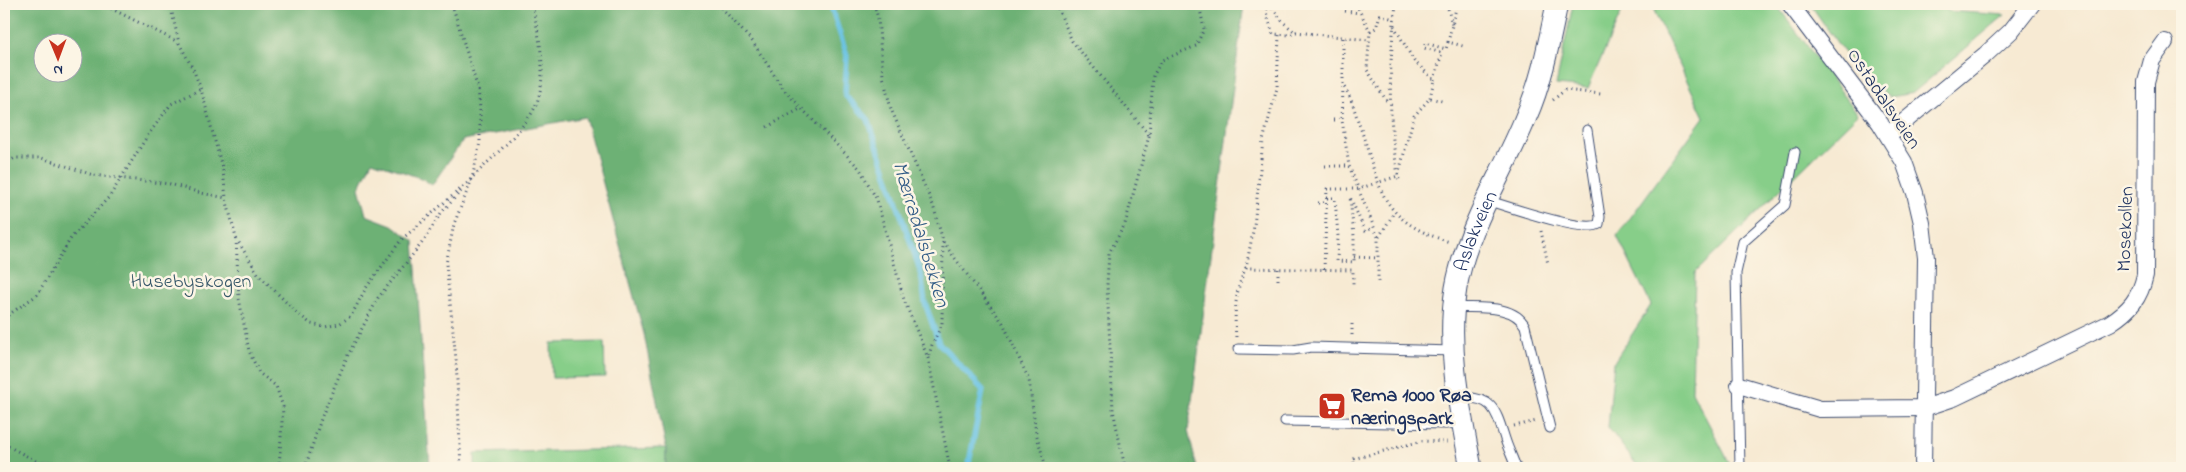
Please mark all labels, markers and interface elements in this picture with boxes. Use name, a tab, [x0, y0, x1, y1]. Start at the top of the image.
north arrow	[32, 32, 82, 82]
street label: Ostadalsveien	[1838, 43, 1927, 156]
text: N	[53, 59, 63, 80]
water label: Mærradalsbekken	[884, 158, 957, 312]
street label: Aslakveien	[1448, 186, 1506, 275]
street label: Mosekollen	[2111, 186, 2142, 272]
park label: Husebyskogen	[131, 268, 252, 298]
place label: Rema 1000 Røa næringspark	[1351, 382, 1472, 435]
supermarket icon: Rema 1000 Røa næringspark	[1317, 391, 1347, 421]

